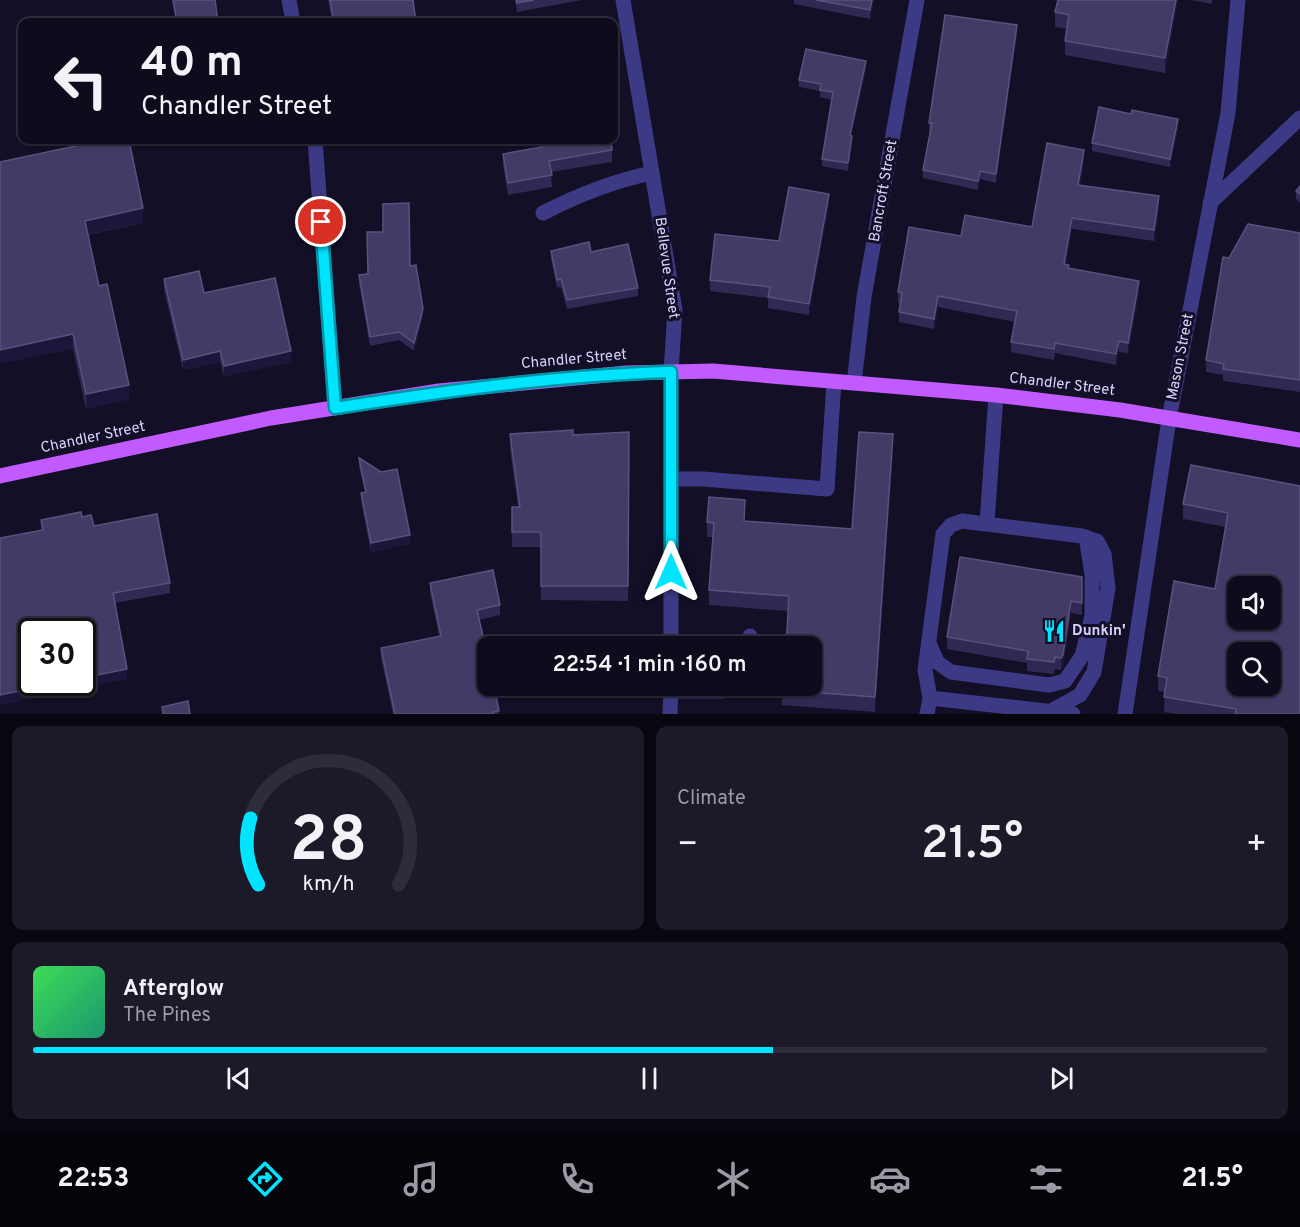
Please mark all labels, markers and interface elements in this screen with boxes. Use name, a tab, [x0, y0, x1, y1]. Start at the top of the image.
text: 40 m	[141, 38, 243, 91]
icon: left	[42, 42, 120, 120]
text: Chandler Street	[141, 90, 332, 124]
street label: Bancroft Street	[866, 138, 902, 244]
pin	[295, 196, 346, 247]
icon: arrive	[304, 205, 337, 238]
street label: Bellevue Street	[649, 216, 683, 320]
street label: Mason Street	[1163, 312, 1199, 402]
street label: Chandler Street	[520, 346, 628, 374]
street label: Chandler Street	[1008, 369, 1116, 401]
street label: Chandler Street	[39, 418, 147, 458]
position arrow	[639, 540, 703, 604]
map controls	[1227, 576, 1281, 696]
button: sound	[1227, 576, 1281, 630]
speed limit sign: 30	[18, 618, 96, 696]
restaurant icon: Dunkin'	[1041, 618, 1067, 644]
place label: Dunkin'	[1072, 622, 1126, 641]
button: search	[1227, 642, 1281, 696]
text: 22:54 · 1 min · 160 m	[552, 652, 747, 679]
text: Climate	[677, 786, 746, 812]
text: 28	[289, 804, 367, 883]
text: 21.5°	[921, 817, 1023, 874]
text: −	[677, 825, 698, 867]
text: +	[1246, 825, 1267, 867]
text: km/h	[302, 871, 354, 898]
text: Afterglow	[123, 976, 224, 1003]
text: The Pines	[123, 1003, 211, 1029]
icon: previous	[222, 1062, 255, 1095]
icon: pause	[633, 1062, 666, 1095]
icon: next	[1045, 1062, 1078, 1095]
icon: directions	[244, 1158, 286, 1200]
icon: music	[400, 1158, 442, 1200]
icon: phone	[556, 1158, 598, 1200]
icon: climate	[712, 1158, 754, 1200]
icon: car	[869, 1158, 911, 1200]
icon: filters	[1025, 1158, 1067, 1200]
text: 22:53	[57, 1162, 129, 1196]
text: 21.5°	[1181, 1162, 1243, 1196]

